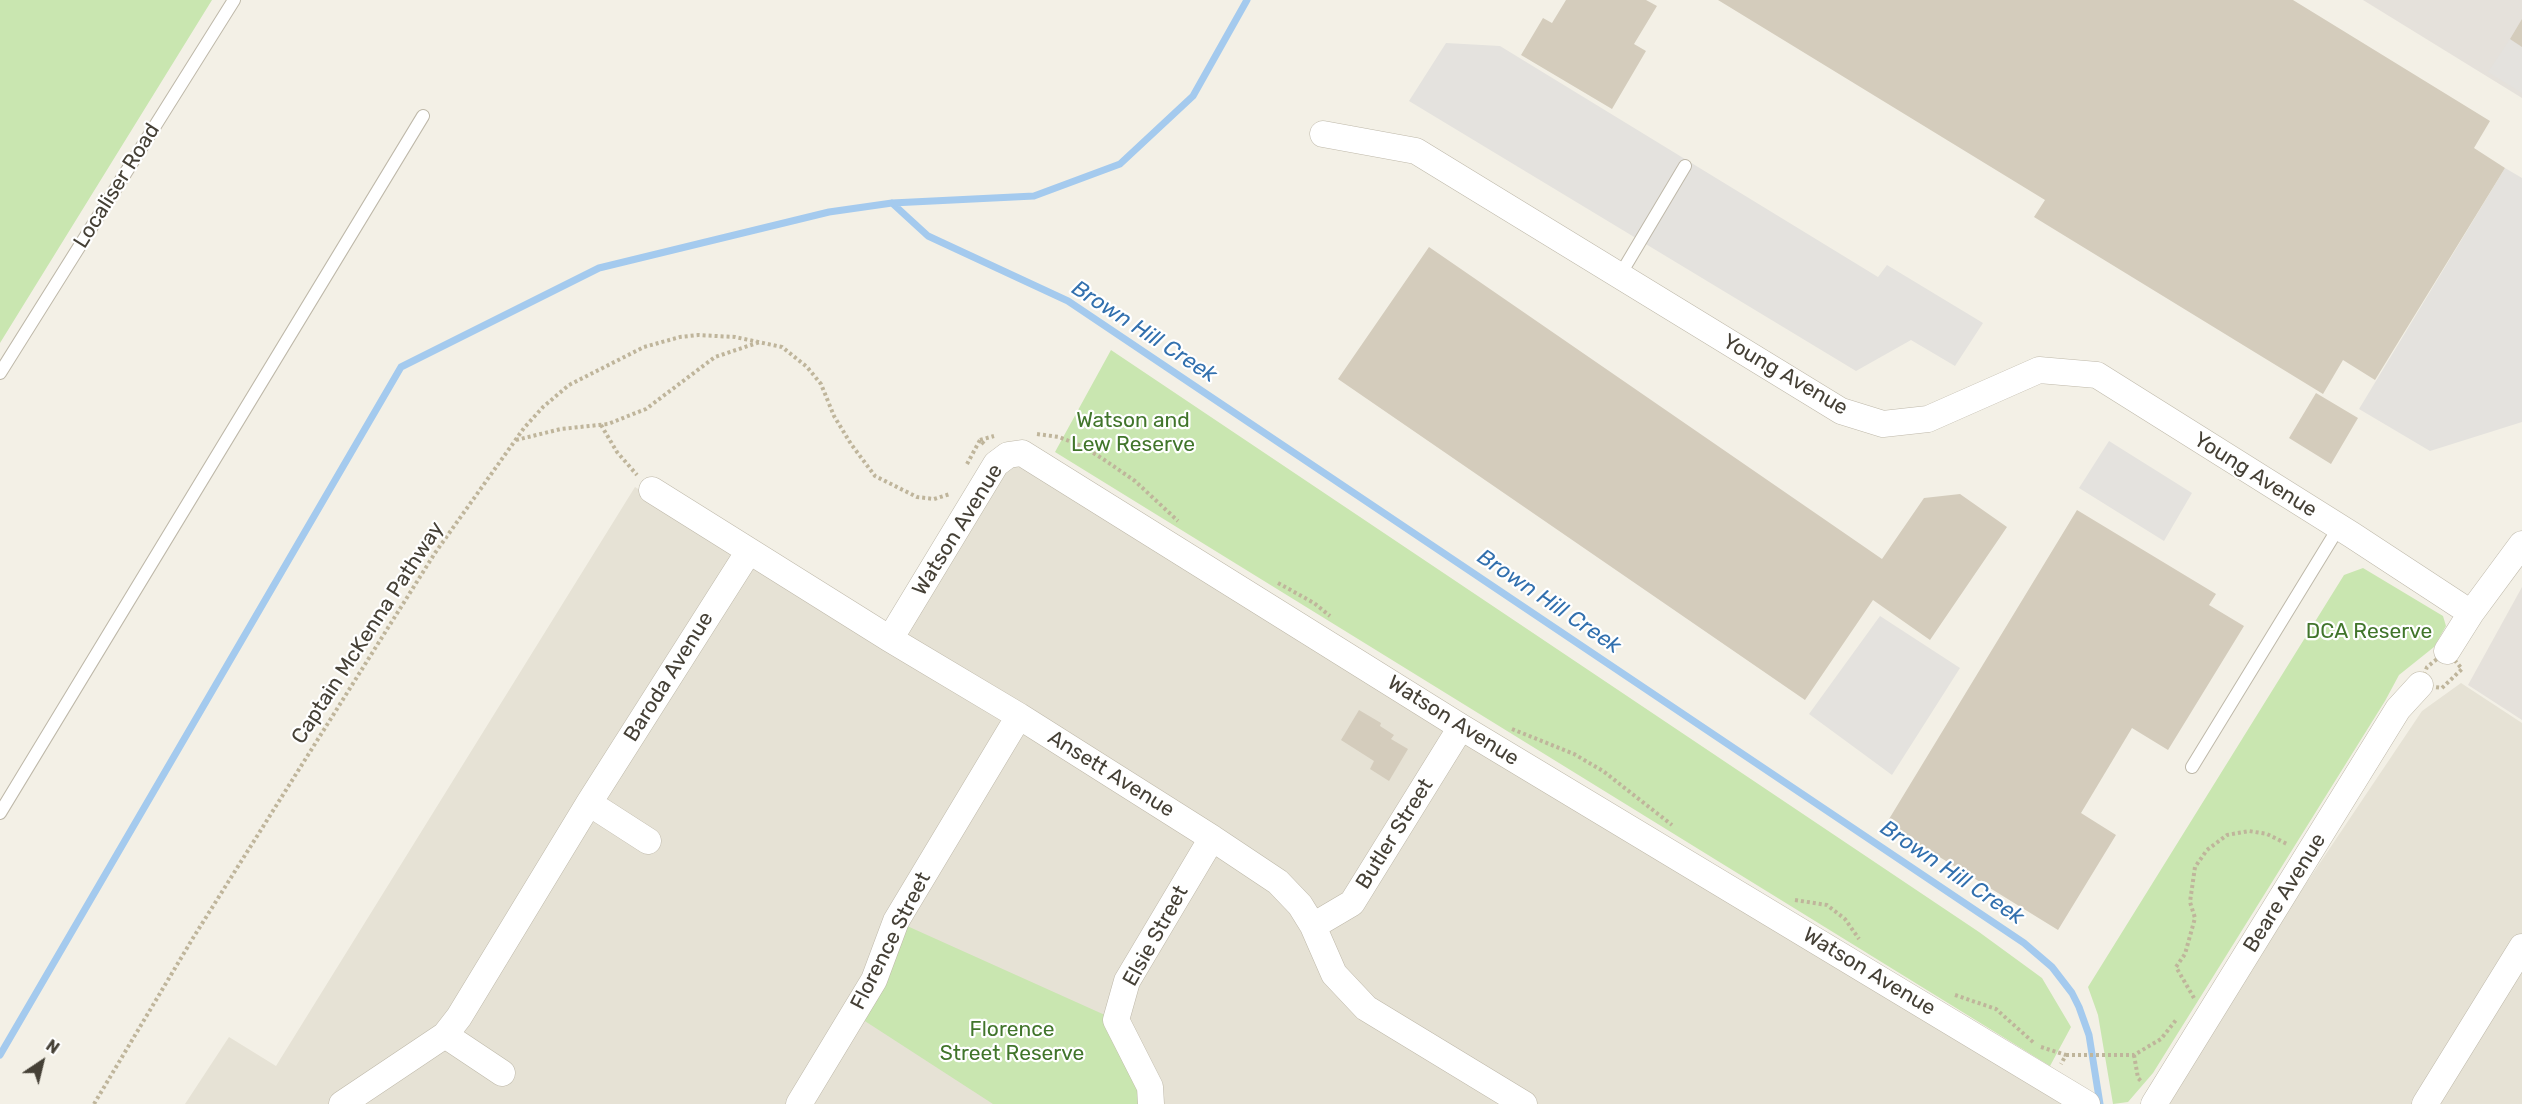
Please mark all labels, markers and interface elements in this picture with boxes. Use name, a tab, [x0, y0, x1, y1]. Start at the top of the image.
street label: Localiser Road	[69, 119, 165, 253]
water label: Brown Hill Creek	[1066, 275, 1222, 389]
street label: Young Avenue	[1718, 329, 1852, 421]
park label: Watson and Lew Reserve	[1071, 408, 1195, 458]
street label: Young Avenue	[2189, 427, 2321, 523]
street label: Watson Avenue	[908, 460, 1008, 600]
street label: Captain McKenna Pathway	[287, 517, 449, 749]
water label: Brown Hill Creek	[1472, 544, 1626, 660]
street label: Baroda Avenue	[619, 607, 719, 747]
park label: DCA Reserve	[2306, 619, 2432, 645]
street label: Watson Avenue	[1383, 671, 1523, 771]
street label: Ansett Avenue	[1043, 725, 1179, 823]
street label: Butler Street	[1351, 774, 1439, 894]
water label: Brown Hill Creek	[1875, 815, 2029, 931]
street label: Beare Avenue	[2238, 829, 2332, 957]
street label: Florence Street	[846, 868, 936, 1014]
street label: Elsie Street	[1118, 881, 1194, 991]
street label: Watson Avenue	[1798, 923, 1940, 1021]
park label: Florence Street Reserve	[940, 1017, 1084, 1067]
north arrow	[12, 1032, 72, 1092]
text: N	[42, 1036, 63, 1058]

